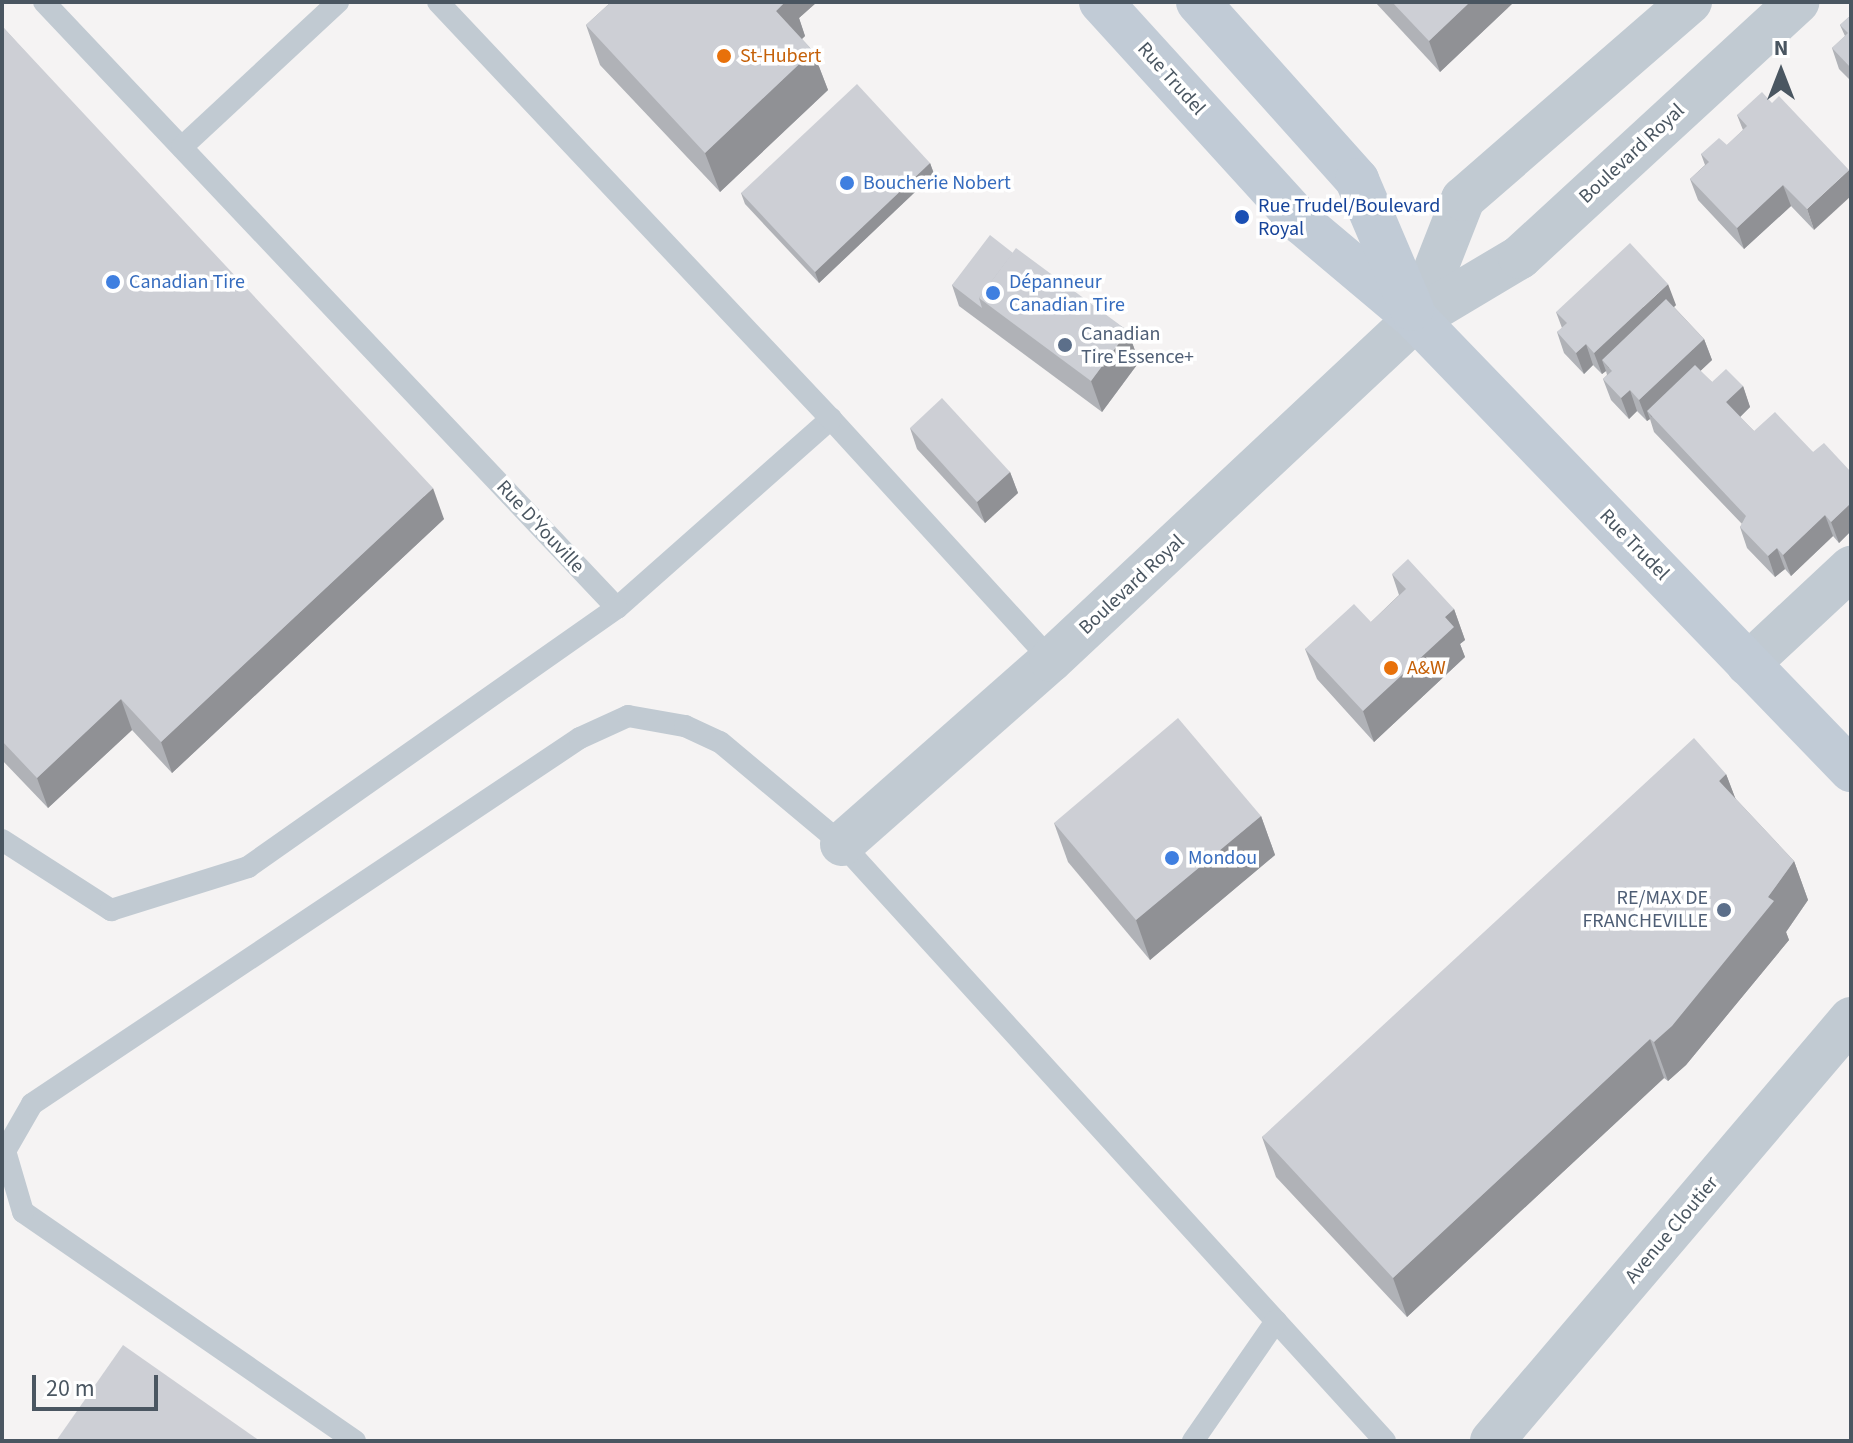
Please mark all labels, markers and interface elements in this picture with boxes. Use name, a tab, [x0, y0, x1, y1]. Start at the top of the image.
north arrow	[1741, 32, 1821, 112]
text: N	[1774, 32, 1788, 64]
street label: Rue Trudel	[1132, 38, 1210, 120]
place label: St-Hubert	[740, 44, 821, 68]
marker: St-Hubert	[715, 47, 733, 65]
street label: Boulevard Royal	[1574, 99, 1690, 209]
place label: Boucherie Nobert	[863, 171, 1011, 195]
marker: Boucherie Nobert	[838, 174, 856, 192]
place label: Rue Trudel/Boulevard Royal	[1258, 194, 1440, 241]
marker: Rue Trudel/Boulevard Royal	[1233, 208, 1251, 226]
place label: Canadian Tire	[129, 270, 245, 294]
place label: Dépanneur Canadian Tire	[1009, 270, 1125, 317]
marker: Canadian Tire	[104, 273, 122, 291]
marker: Dépanneur Canadian Tire	[984, 284, 1002, 302]
place label: Canadian Tire Essence+	[1081, 322, 1194, 369]
marker: Canadian Tire Essence+	[1056, 336, 1074, 354]
street label: Rue D'Youville	[491, 476, 589, 578]
street label: Rue Trudel	[1594, 504, 1674, 586]
street label: Boulevard Royal	[1074, 530, 1190, 640]
place label: A&W	[1407, 656, 1446, 680]
marker: A&W	[1382, 659, 1400, 677]
place label: Mondou	[1188, 846, 1257, 870]
marker: Mondou	[1163, 849, 1181, 867]
place label: RE/MAX DE FRANCHEVILLE	[1582, 886, 1708, 933]
marker: RE/MAX DE FRANCHEVILLE	[1715, 901, 1733, 919]
street label: Avenue Cloutier	[1620, 1172, 1724, 1288]
scale bar	[36, 1359, 162, 1409]
text: 20 m	[46, 1371, 95, 1406]

